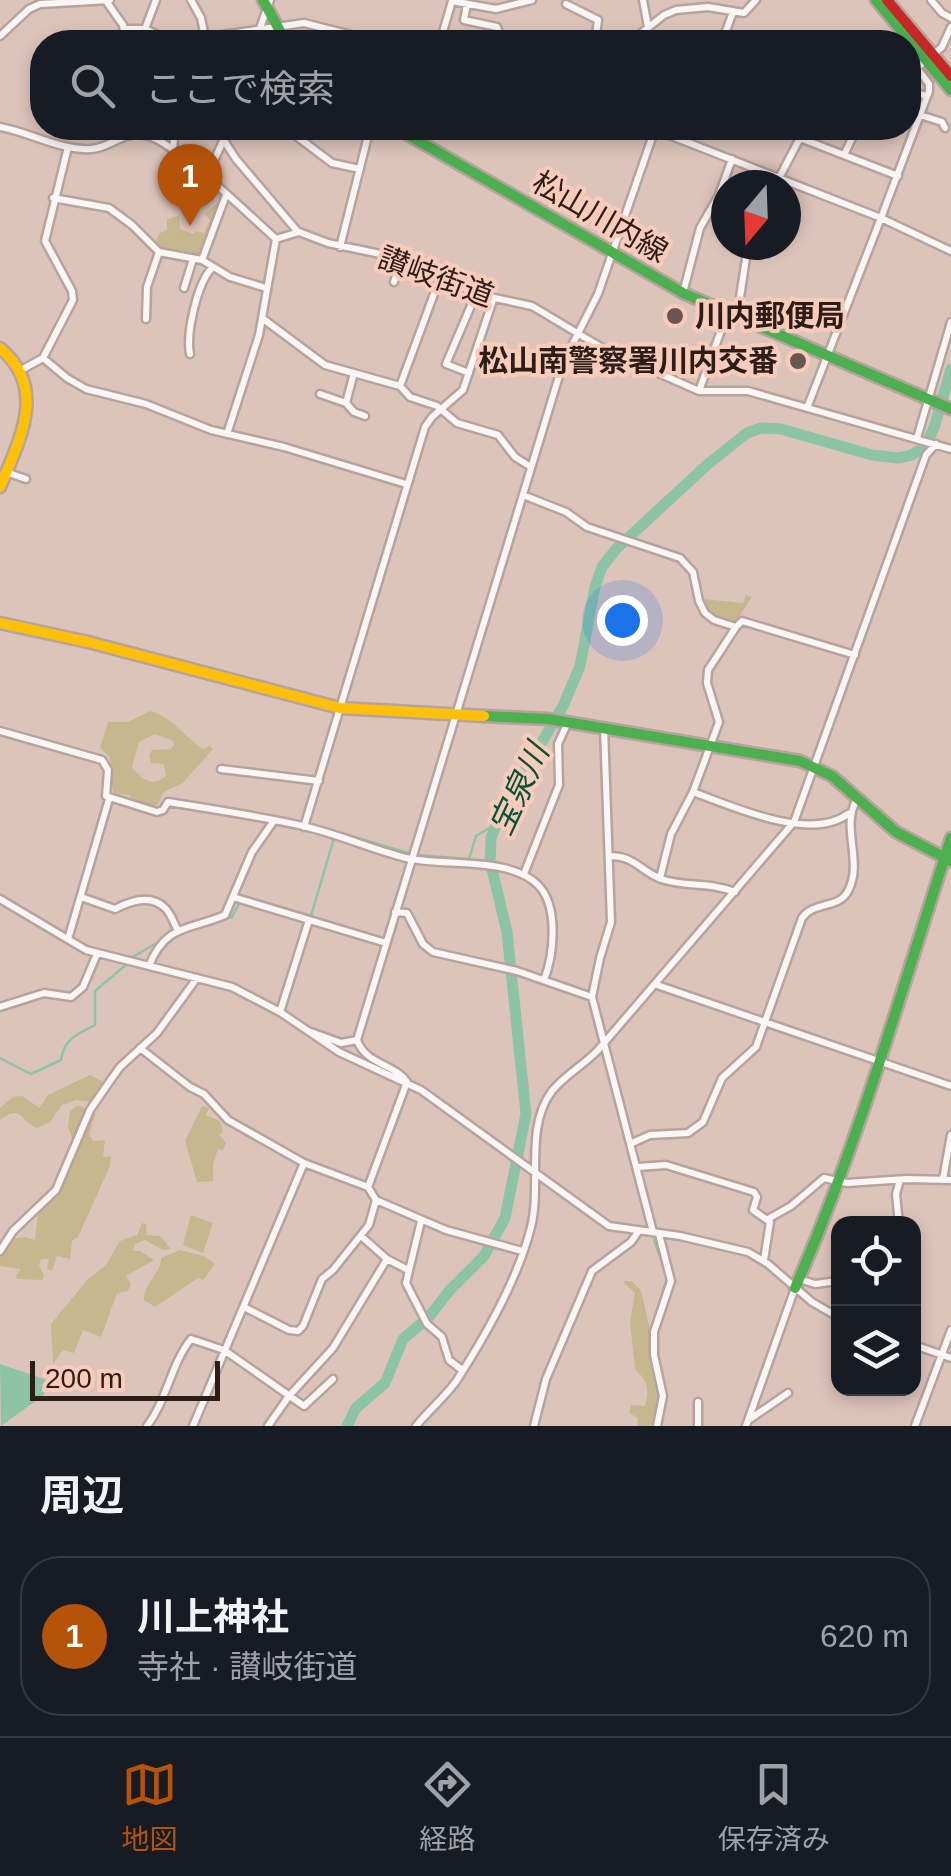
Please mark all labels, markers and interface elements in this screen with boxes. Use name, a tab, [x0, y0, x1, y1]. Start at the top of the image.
search box	[30, 30, 921, 140]
icon: search	[65, 58, 120, 113]
text: ここで検索	[145, 68, 335, 110]
pin: 1	[158, 144, 222, 226]
street label: 松山川内線	[527, 165, 673, 268]
north arrow	[711, 170, 801, 260]
street label: 讃岐街道	[374, 241, 498, 313]
place label: 川内郵便局	[695, 299, 845, 332]
marker: 川内郵便局	[664, 305, 686, 327]
place label: 松山南警察署川内交番	[478, 344, 778, 377]
marker: 松山南警察署川内交番	[787, 350, 809, 372]
your location	[597, 595, 648, 646]
water label: 宝泉川	[482, 735, 557, 840]
map controls	[831, 1216, 921, 1396]
button: locate	[831, 1216, 921, 1306]
button: layers	[831, 1306, 921, 1396]
scale bar	[30, 1356, 220, 1400]
text: 200 m	[45, 1363, 123, 1394]
text: 周辺	[40, 1472, 124, 1519]
text: 川上神社	[137, 1596, 289, 1638]
text: 1	[66, 1618, 83, 1654]
text: 620 m	[820, 1618, 909, 1654]
text: 寺社 · 讃岐街道	[137, 1649, 357, 1685]
tab: 地図	[121, 1757, 177, 1857]
tab: 経路	[419, 1757, 476, 1857]
tab: 保存済み	[718, 1757, 830, 1857]

